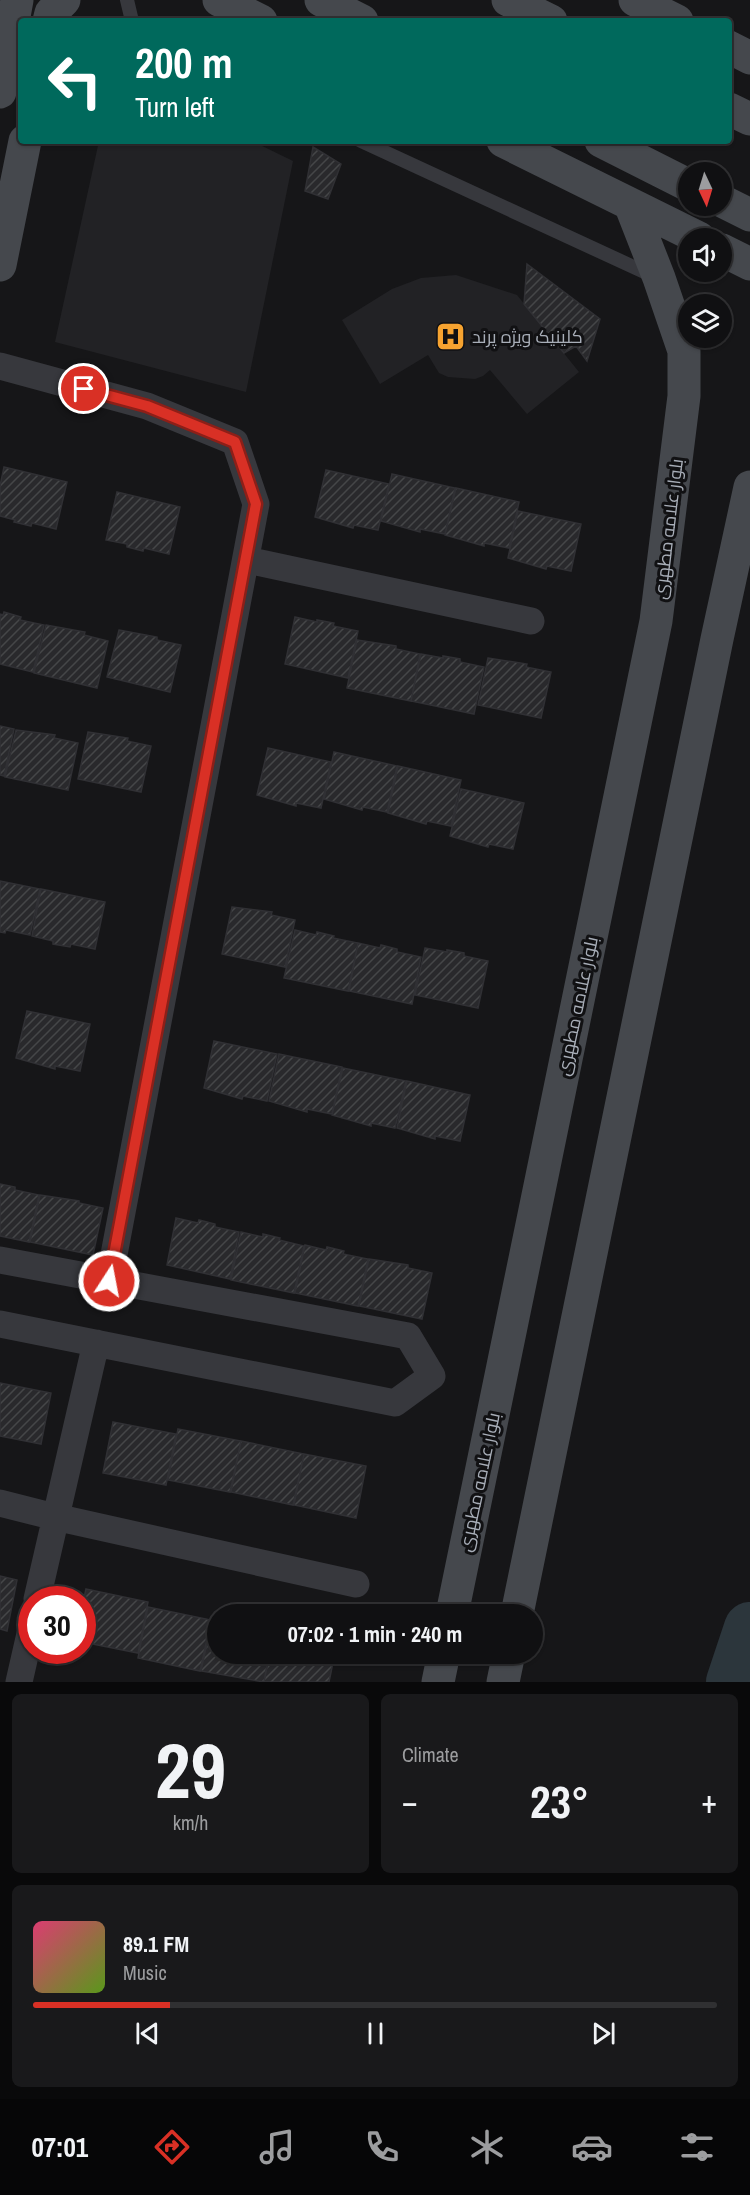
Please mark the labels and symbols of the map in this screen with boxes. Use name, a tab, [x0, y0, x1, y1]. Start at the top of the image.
north arrow	[678, 162, 732, 216]
hospital icon: کلینیک ویژه پرند	[435, 320, 467, 352]
place label: کلینیک ویژه پرند	[472, 324, 583, 349]
pin	[58, 363, 109, 414]
street label: بلوار علامه مطهری	[647, 457, 689, 601]
street label: بلوار علامه مطهری	[550, 934, 604, 1078]
position arrow	[77, 1249, 141, 1313]
street label: بلوار علامه مطهری	[452, 1410, 506, 1554]
speed limit sign: 30	[18, 1586, 96, 1664]

